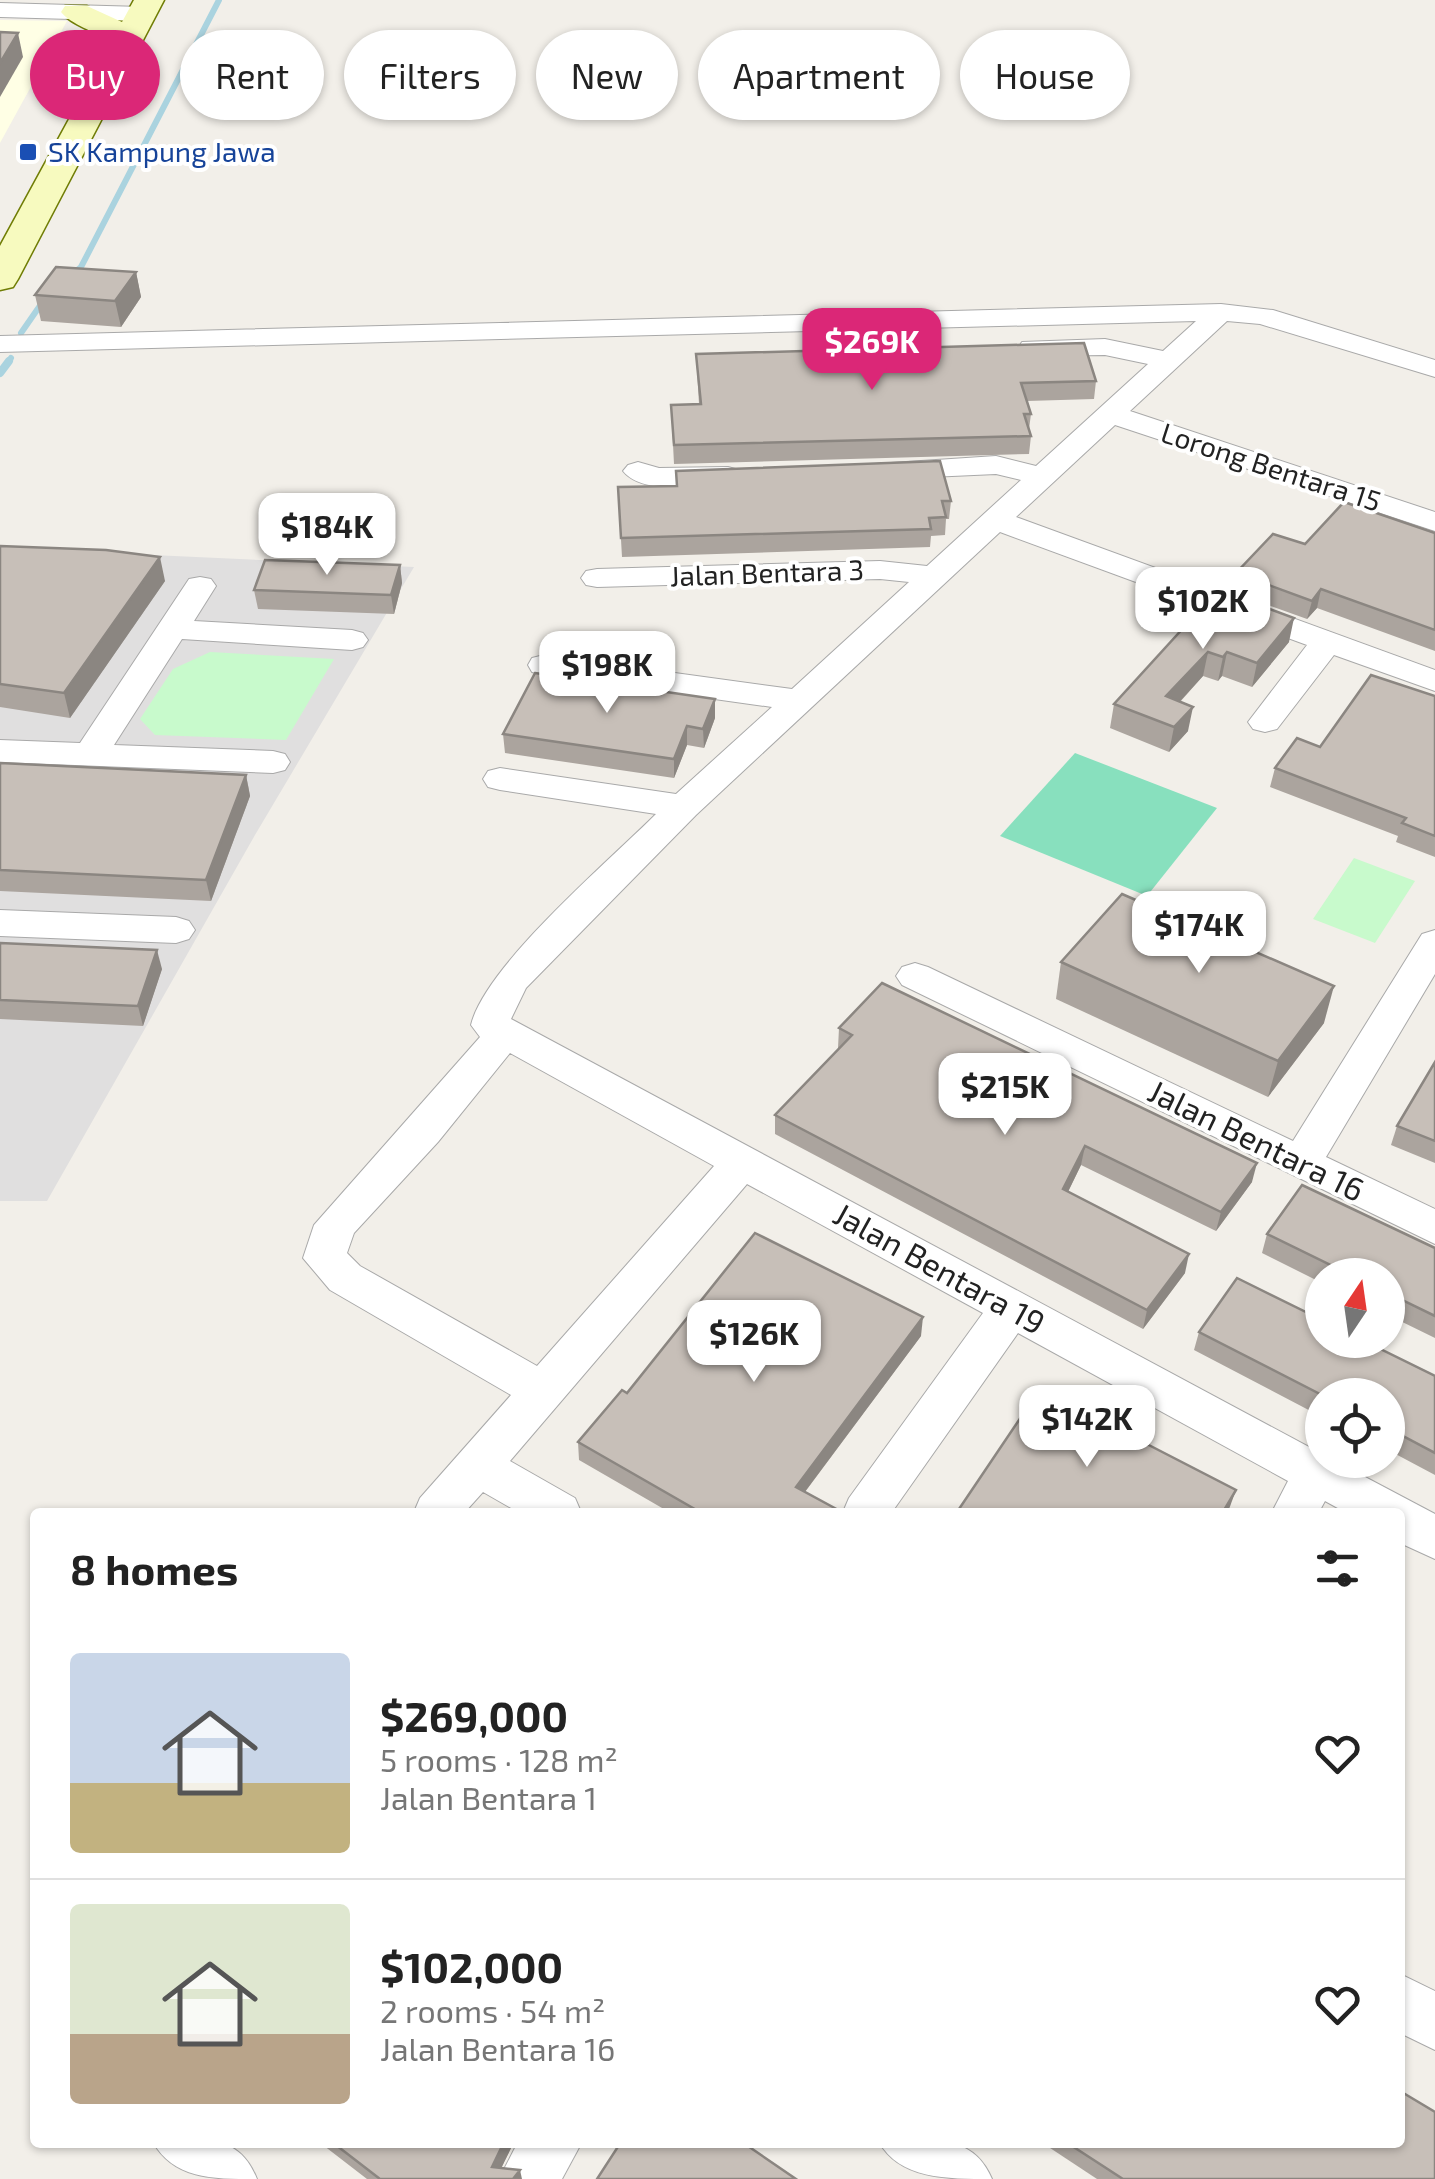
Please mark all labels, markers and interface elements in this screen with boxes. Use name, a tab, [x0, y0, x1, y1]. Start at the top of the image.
chip: Buy	[30, 30, 160, 120]
chip: Rent	[180, 30, 324, 120]
chip: Filters	[344, 30, 516, 120]
chip: New	[536, 30, 678, 120]
chip: Apartment	[698, 30, 940, 120]
chip: House	[960, 30, 1130, 120]
place label: SK Kampung Jawa	[48, 134, 276, 168]
marker: SK Kampung Jawa	[17, 141, 39, 163]
pin: $269K	[802, 308, 942, 393]
text: $269K	[824, 321, 920, 359]
street label: Lorong Bentara 15	[1157, 415, 1385, 518]
pin: $184K	[257, 493, 397, 578]
text: $184K	[281, 506, 374, 544]
street label: Jalan Bentara 3	[669, 552, 865, 592]
pin: $102K	[1133, 567, 1273, 652]
text: $102K	[1157, 580, 1249, 618]
pin: $198K	[537, 631, 677, 716]
text: $198K	[561, 644, 653, 682]
pin: $174K	[1129, 891, 1269, 976]
text: $174K	[1154, 904, 1244, 942]
pin: $215K	[935, 1053, 1075, 1138]
text: $215K	[961, 1066, 1049, 1104]
street label: Jalan Bentara 16	[1143, 1071, 1371, 1208]
street label: Jalan Bentara 19	[828, 1194, 1052, 1341]
north arrow	[1305, 1258, 1405, 1358]
map controls	[1305, 1258, 1405, 1478]
pin: $126K	[684, 1300, 824, 1385]
text: $126K	[709, 1313, 799, 1351]
button: locate	[1305, 1378, 1405, 1478]
pin: $142K	[1017, 1385, 1157, 1470]
text: $142K	[1041, 1398, 1133, 1436]
icon: filters	[1310, 1541, 1365, 1596]
text: 8 homes	[70, 1543, 238, 1593]
text: $269,000	[380, 1690, 568, 1740]
icon: home	[150, 1693, 270, 1813]
icon: heart	[1310, 1726, 1365, 1781]
text: 5 rooms · 128 m²	[380, 1740, 618, 1778]
text: Jalan Bentara 1	[380, 1778, 597, 1816]
text: $102,000	[380, 1941, 563, 1991]
icon: home	[150, 1944, 270, 2064]
icon: heart	[1310, 1977, 1365, 2032]
text: 2 rooms · 54 m²	[380, 1991, 605, 2029]
text: Jalan Bentara 16	[380, 2029, 615, 2067]

